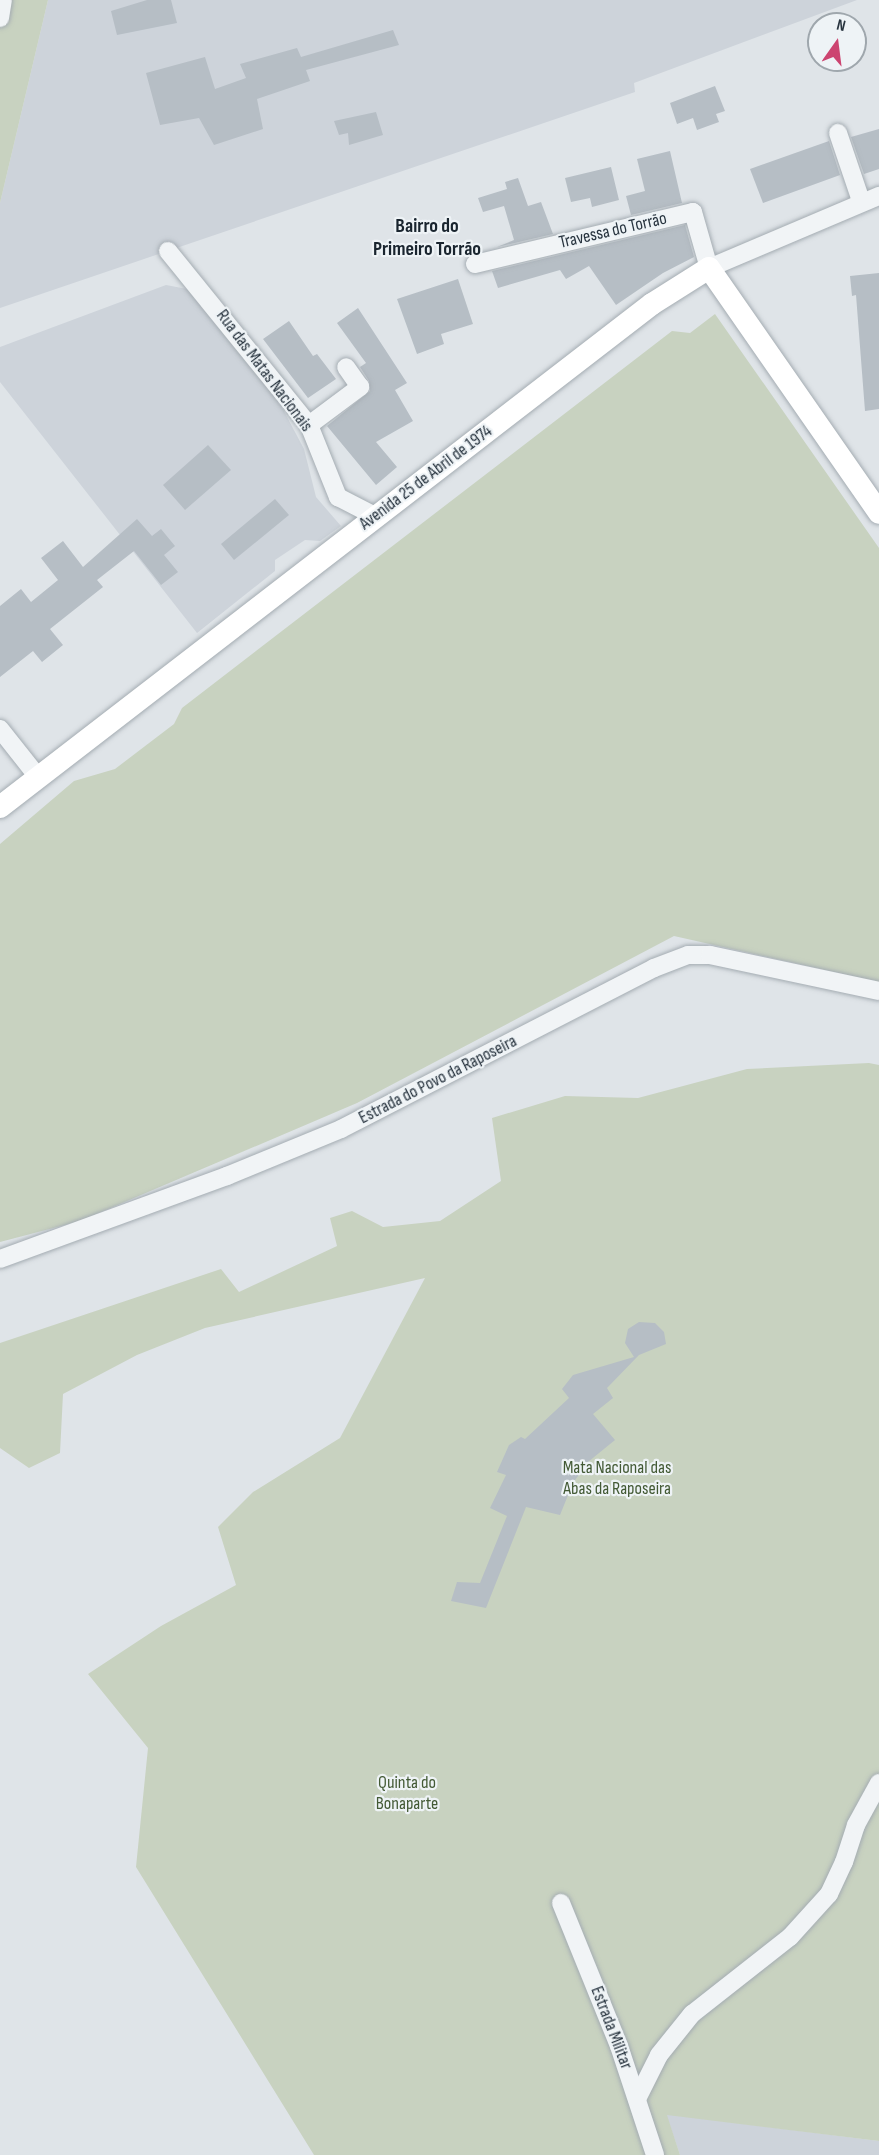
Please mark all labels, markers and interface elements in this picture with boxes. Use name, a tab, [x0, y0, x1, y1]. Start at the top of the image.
north arrow	[807, 12, 867, 72]
text: N	[835, 16, 847, 36]
street label: Travessa do Torrão	[557, 208, 669, 254]
district label: Bairro do Primeiro Torrão	[373, 215, 481, 262]
street label: Rua das Matas Nacionais	[211, 306, 317, 436]
street label: Avenida 25 de Abril de 1974	[355, 421, 497, 535]
street label: Estrada do Povo da Raposeira	[355, 1031, 521, 1129]
park label: Mata Nacional das Abas da Raposeira	[563, 1458, 671, 1500]
park label: Quinta do Bonaparte	[376, 1773, 438, 1816]
street label: Estrada Militar	[585, 1983, 637, 2073]

